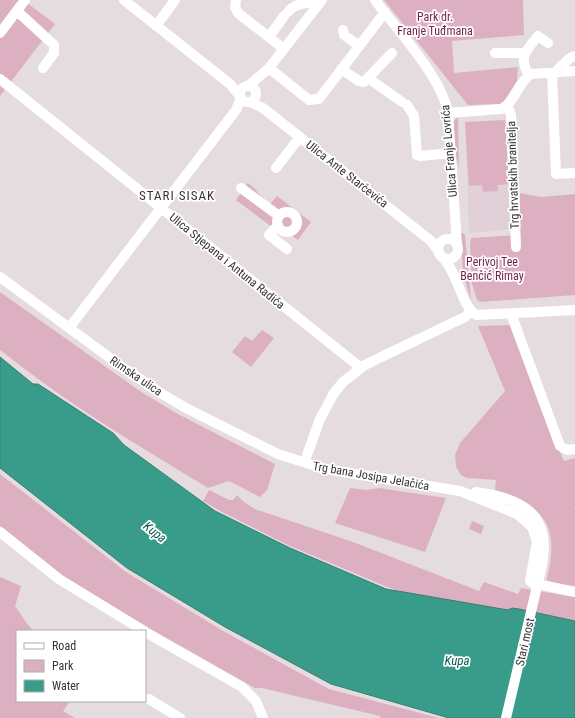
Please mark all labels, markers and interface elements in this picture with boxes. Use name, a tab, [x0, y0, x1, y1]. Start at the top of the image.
park label: Park dr. Franje Tuđmana	[397, 10, 473, 38]
street label: Ulica Franje Lovrića	[438, 104, 460, 198]
street label: Trg hrvatskih branitelja	[504, 120, 522, 229]
street label: Ulica Ante Starčevića	[303, 138, 391, 211]
district label: STARI SISAK	[139, 188, 215, 203]
street label: Ulica Stjepana i Antuna Radića	[166, 210, 288, 312]
park label: Perivoj Tee Benčić Rimay	[460, 255, 524, 283]
street label: Rimska ulica	[107, 353, 165, 399]
street label: Trg bana Josipa Jelačića	[312, 459, 431, 493]
water label: Kupa	[140, 518, 170, 546]
street label: Stari most	[513, 616, 537, 667]
legend	[16, 630, 146, 702]
text: Road	[52, 639, 76, 653]
water label: Kupa	[444, 653, 470, 668]
text: Park	[52, 659, 74, 673]
text: Water	[52, 679, 80, 693]

